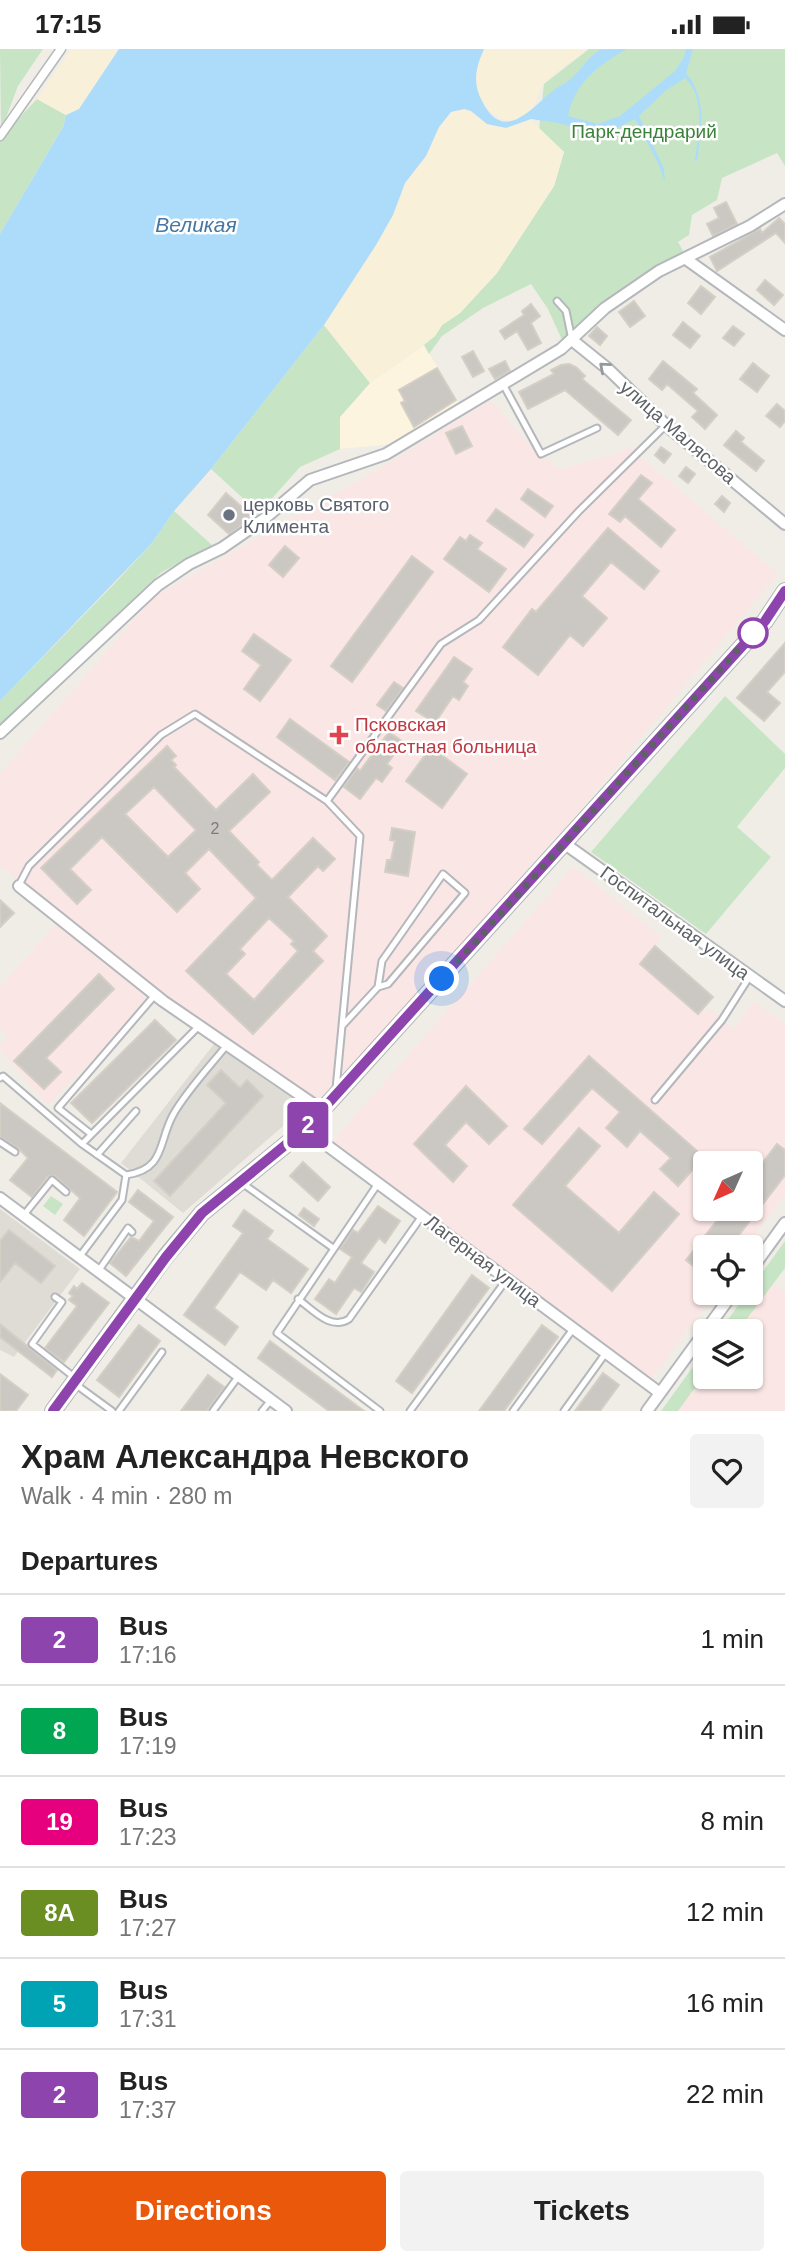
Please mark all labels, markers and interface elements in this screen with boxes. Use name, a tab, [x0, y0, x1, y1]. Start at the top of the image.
text: 17:15	[35, 9, 102, 39]
park label: Парк-дендрарий	[571, 121, 717, 142]
water label: Великая	[155, 213, 237, 236]
one-way arrow	[599, 363, 612, 375]
street label: улица Малясова	[616, 376, 740, 488]
place label: церковь Святого Климента	[243, 494, 389, 537]
marker: церковь Святого Климента	[221, 507, 237, 523]
unlabelled marker	[738, 618, 768, 648]
place label: Псковская областная больница	[355, 714, 537, 757]
marker: Псковская областная больница	[329, 725, 349, 745]
house number: 2	[211, 820, 220, 837]
street label: Госпитальная улица	[596, 862, 754, 984]
your location	[424, 961, 459, 996]
line badge: 2	[285, 1102, 331, 1148]
text: 2	[301, 1111, 315, 1138]
north arrow	[693, 1151, 763, 1221]
map controls	[693, 1151, 763, 1389]
street label: Лагерная улица	[421, 1211, 545, 1312]
button: locate	[693, 1235, 763, 1305]
button: layers	[693, 1319, 763, 1389]
button: heart	[690, 1434, 764, 1508]
text: Храм Александра Невского	[21, 1438, 469, 1475]
text: Walk · 4 min · 280 m	[21, 1483, 232, 1509]
text: Departures	[21, 1546, 158, 1576]
text: Bus	[119, 1611, 168, 1641]
text: 1 min	[700, 1624, 764, 1654]
text: 2	[53, 1626, 66, 1653]
text: 17:16	[119, 1642, 177, 1668]
text: Bus	[119, 1702, 168, 1732]
text: 4 min	[700, 1715, 764, 1745]
text: 8	[53, 1717, 66, 1744]
text: 17:19	[119, 1733, 177, 1759]
text: Bus	[119, 1793, 168, 1823]
text: 8 min	[700, 1806, 764, 1836]
text: 19	[46, 1808, 73, 1835]
text: 17:23	[119, 1824, 177, 1850]
text: Bus	[119, 1884, 168, 1914]
text: 12 min	[686, 1897, 764, 1927]
text: 8А	[44, 1899, 75, 1926]
text: 17:27	[119, 1915, 177, 1941]
text: Bus	[119, 1975, 168, 2005]
text: 16 min	[686, 1988, 764, 2018]
text: 5	[53, 1990, 66, 2017]
text: 17:31	[119, 2006, 177, 2032]
text: Bus	[119, 2066, 168, 2096]
text: 22 min	[686, 2079, 764, 2109]
text: 2	[53, 2081, 66, 2108]
text: 17:37	[119, 2097, 177, 2123]
button: Directions	[21, 2171, 386, 2251]
button: Tickets	[400, 2171, 764, 2251]

